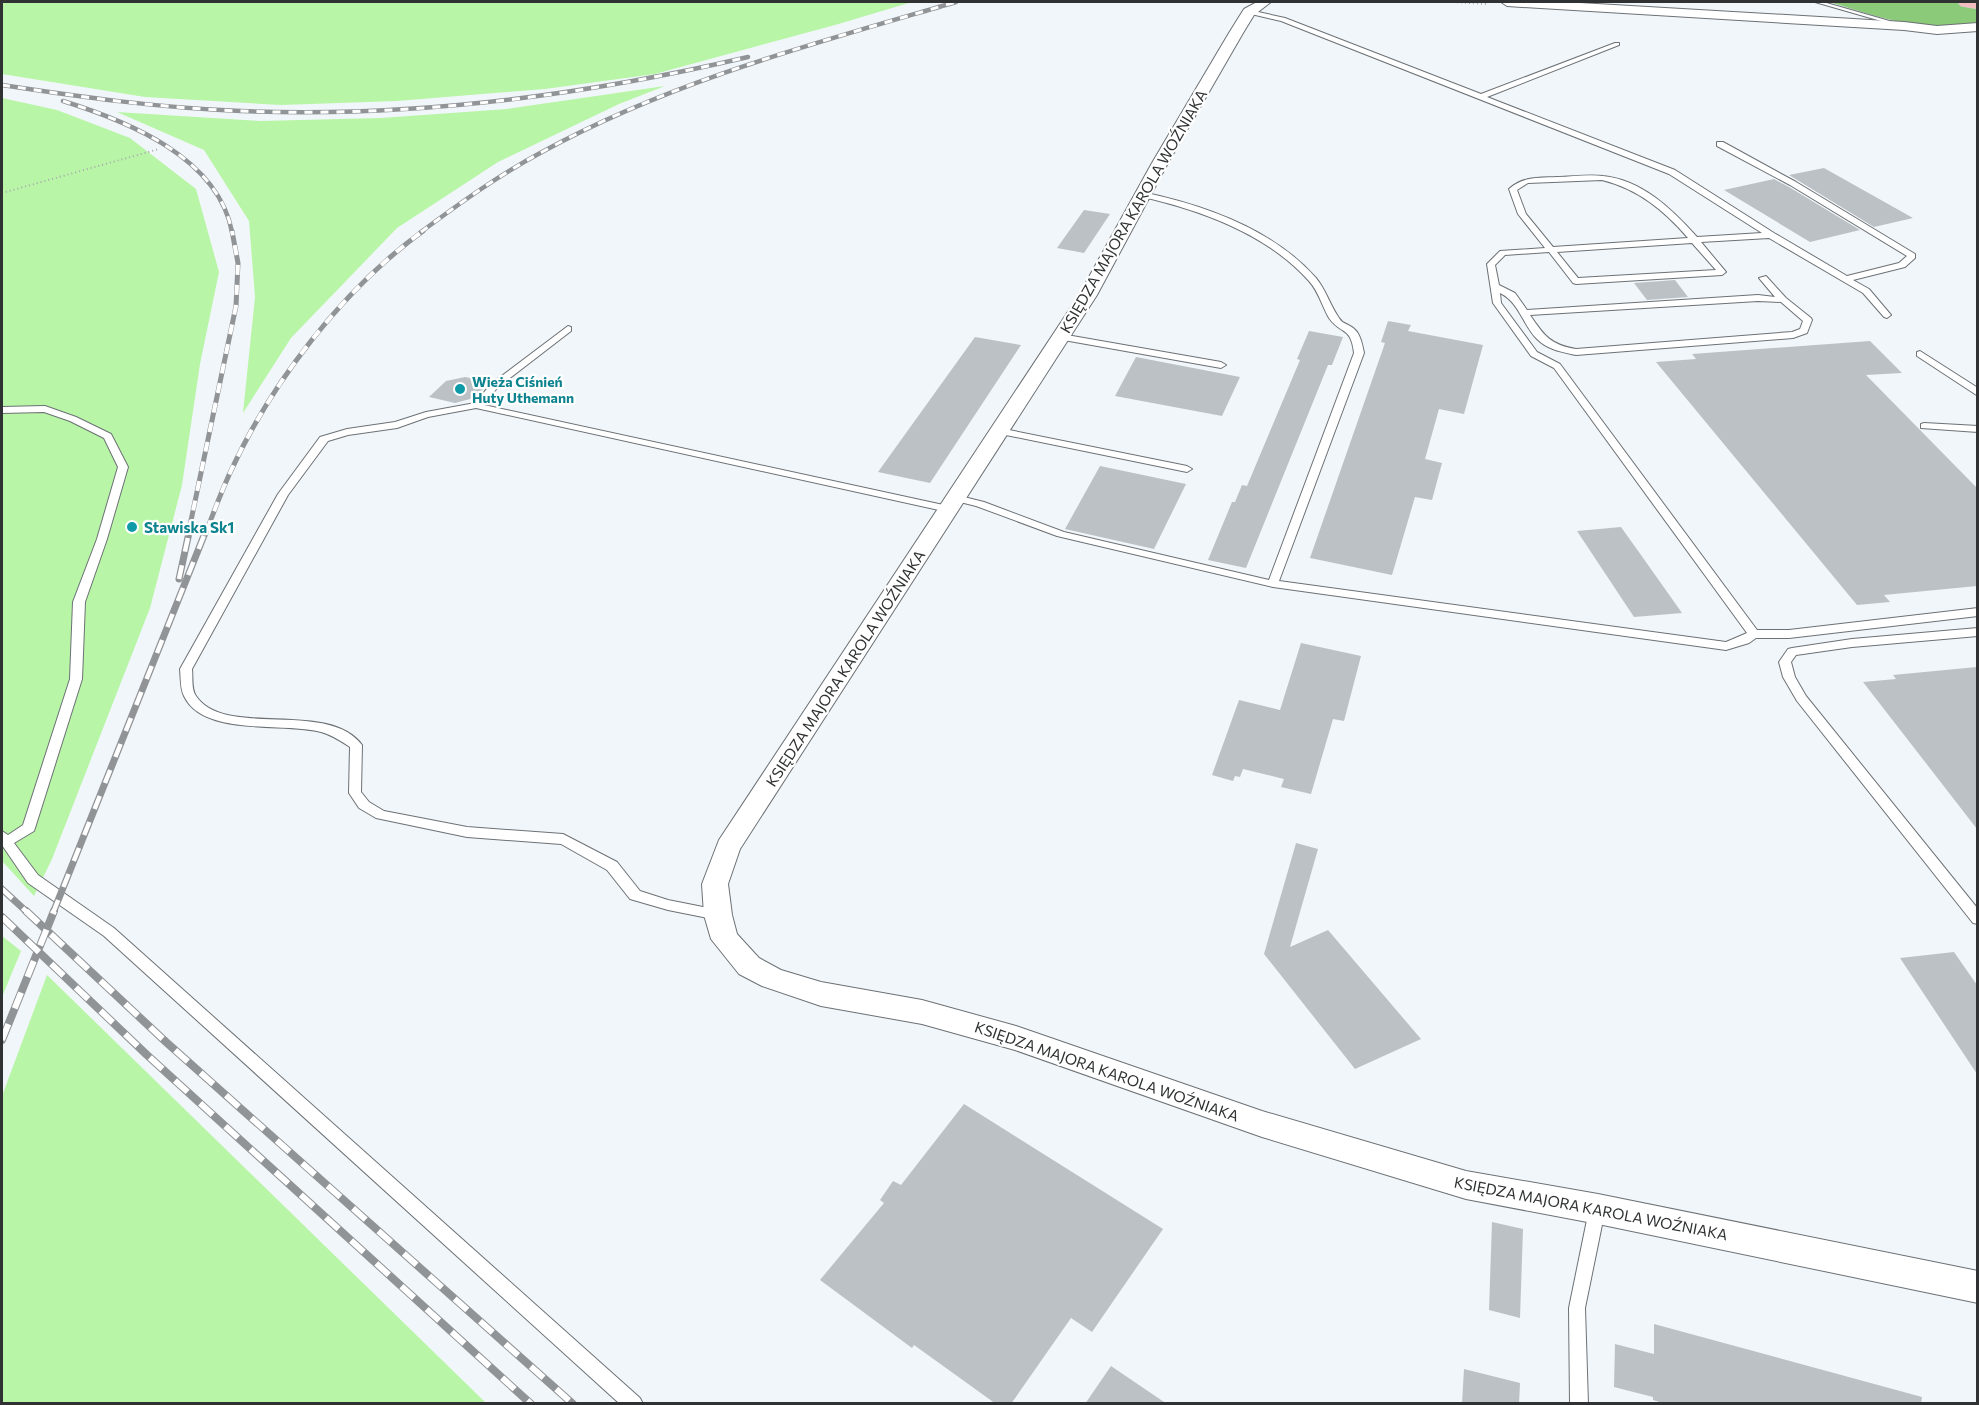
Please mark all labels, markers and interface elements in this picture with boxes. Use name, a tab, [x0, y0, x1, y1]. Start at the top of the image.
street label: KSIĘDZA MAJORA KAROLA WOŹNIAKA	[1055, 86, 1210, 336]
place label: Wieża Ciśnień Huty Uthemann	[472, 373, 574, 406]
marker: Wieża Ciśnień Huty Uthemann	[453, 382, 467, 396]
place label: Stawiska Sk1	[144, 518, 234, 536]
marker: Stawiska Sk1	[125, 520, 139, 534]
street label: KSIĘDZA MAJORA KAROLA WOŹNIAKA	[761, 546, 928, 790]
street label: KSIĘDZA MAJORA KAROLA WOŹNIAKA	[973, 1016, 1242, 1125]
street label: KSIĘDZA MAJORA KAROLA WOŹNIAKA	[1453, 1172, 1729, 1243]

